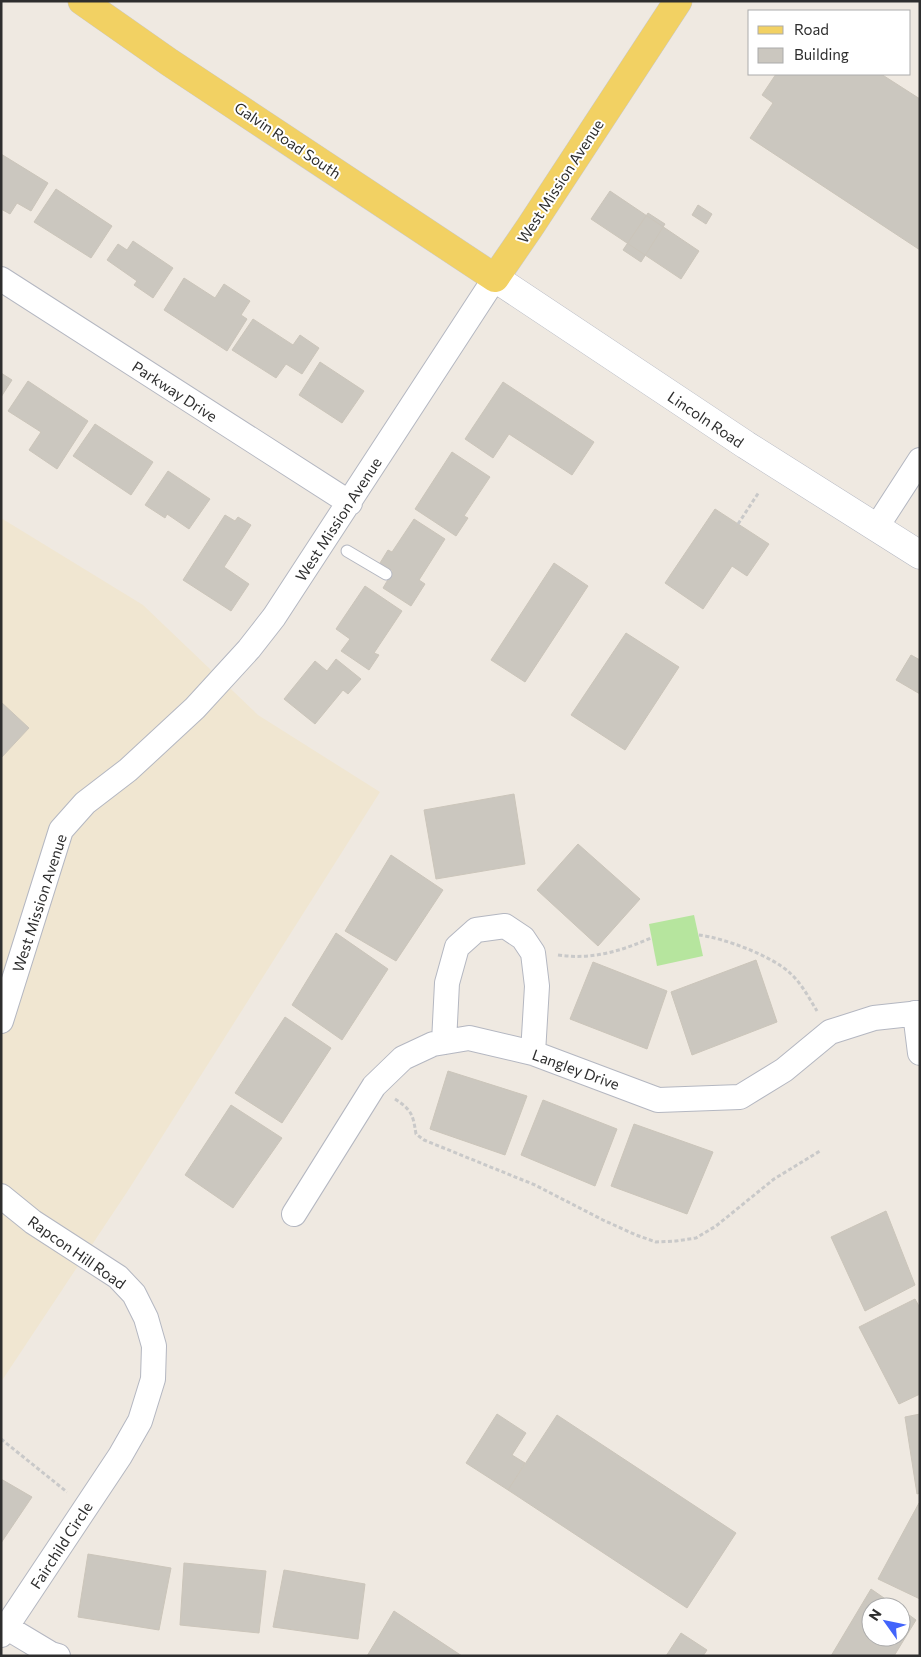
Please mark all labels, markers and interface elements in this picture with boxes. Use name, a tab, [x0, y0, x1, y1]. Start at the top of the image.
legend	[748, 10, 911, 75]
text: Road	[794, 20, 829, 38]
text: Building	[794, 45, 849, 63]
street label: Galvin Road South	[231, 98, 345, 182]
street label: West Mission Avenue	[513, 116, 607, 246]
street label: Parkway Drive	[129, 357, 221, 425]
street label: Lincoln Road	[665, 387, 747, 451]
street label: West Mission Avenue	[291, 454, 385, 584]
street label: West Mission Avenue	[8, 832, 70, 974]
street label: Langley Drive	[530, 1045, 622, 1093]
street label: Rapcon Hill Road	[25, 1212, 129, 1292]
street label: Fairchild Circle	[26, 1498, 96, 1592]
north arrow	[861, 1597, 911, 1647]
text: N	[865, 1606, 885, 1624]

